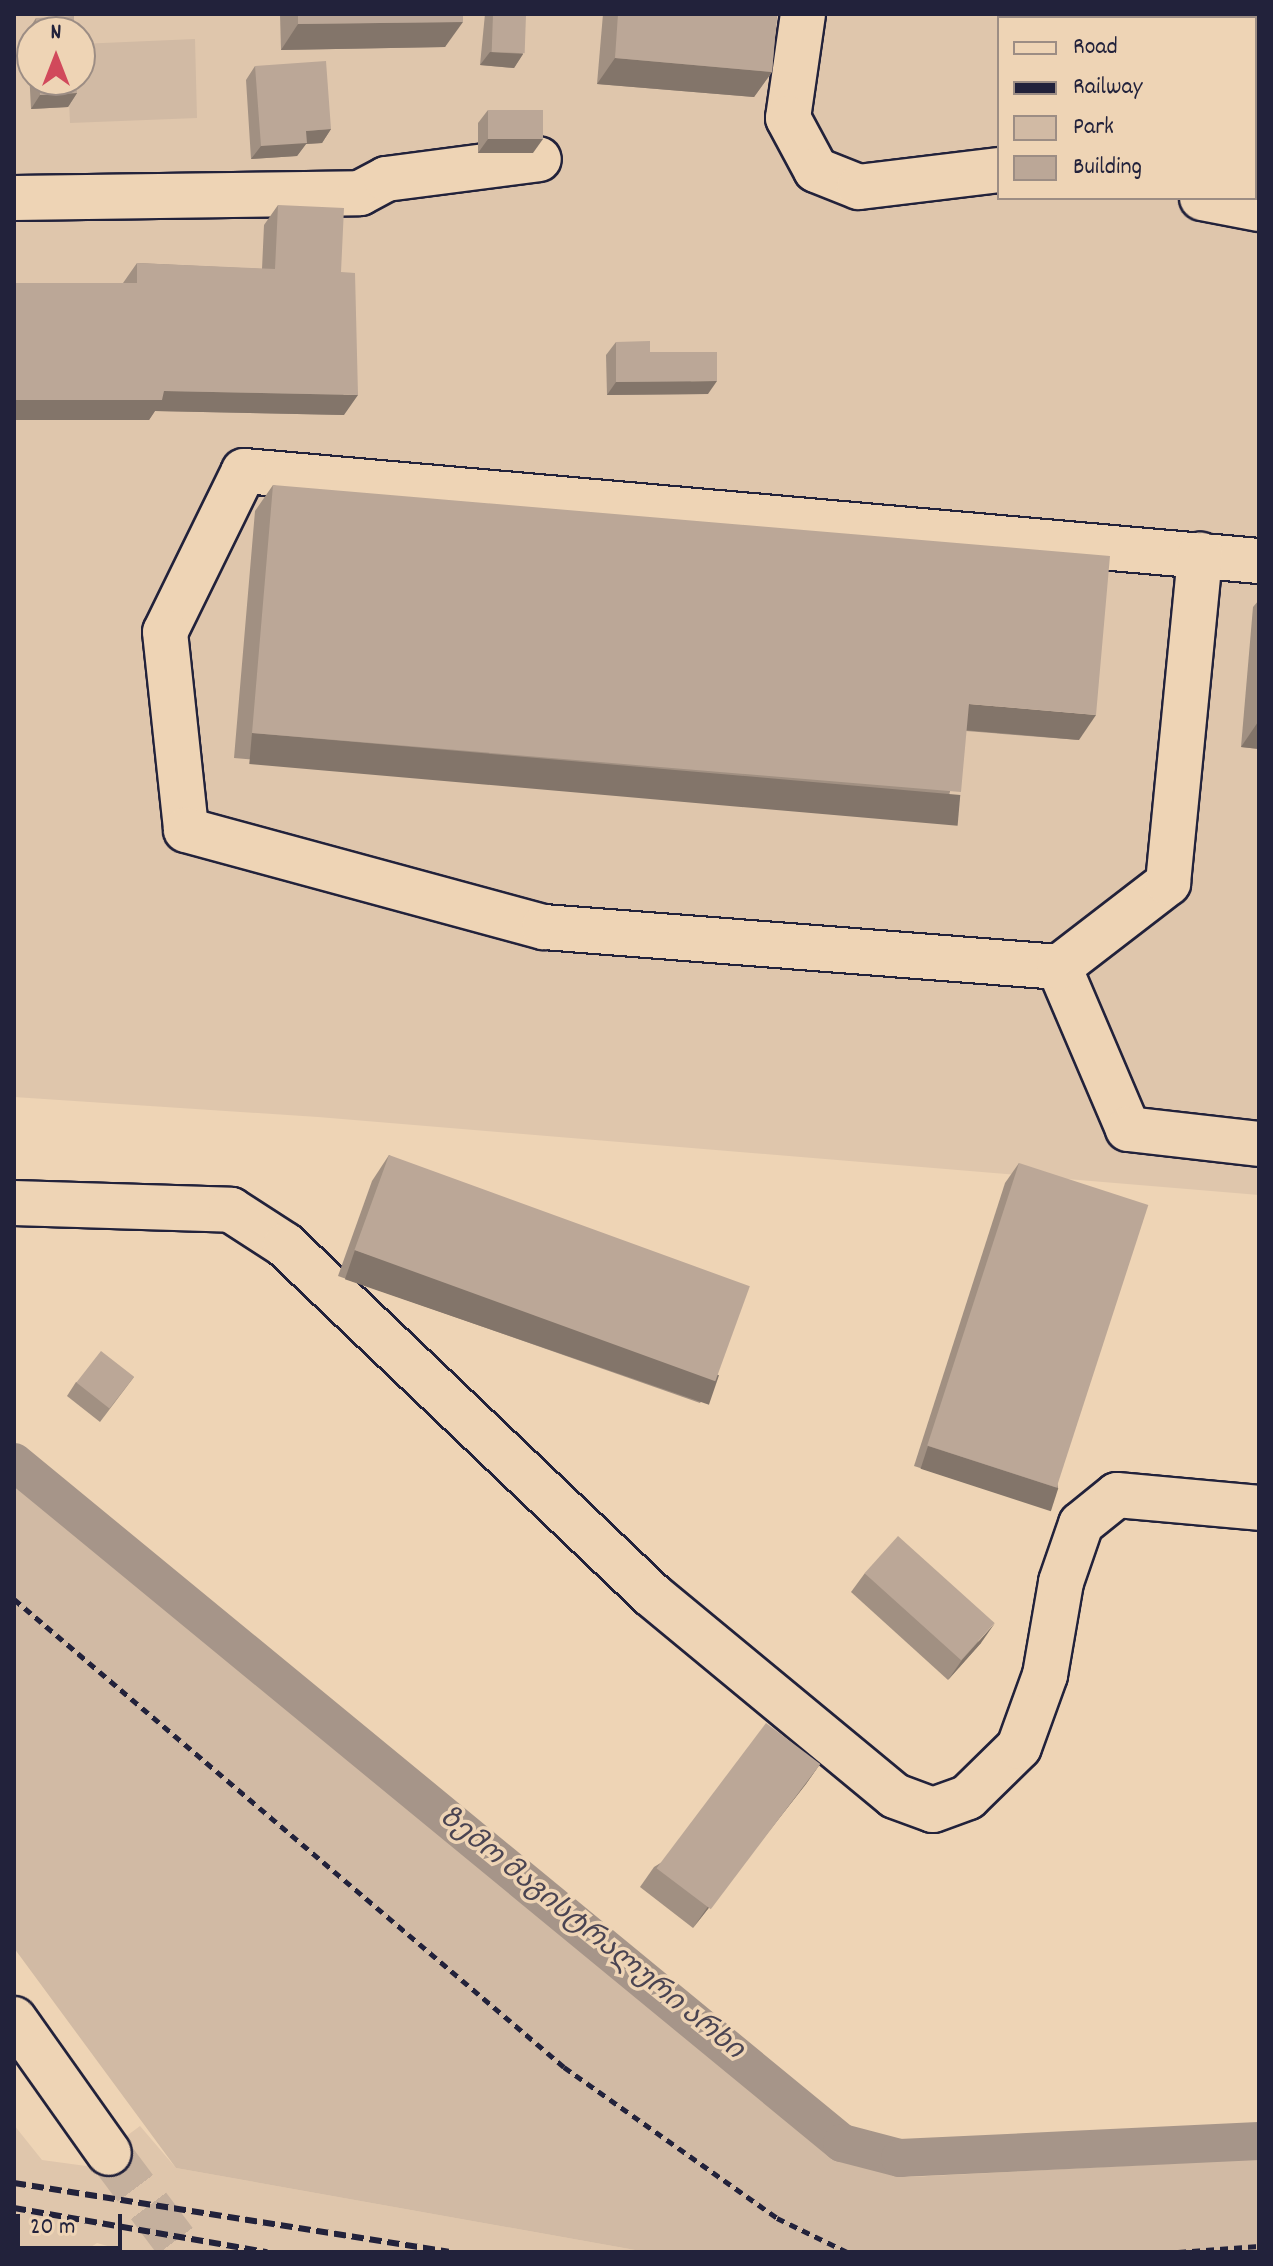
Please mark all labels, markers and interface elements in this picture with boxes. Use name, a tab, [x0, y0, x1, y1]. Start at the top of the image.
north arrow	[16, 16, 96, 96]
legend	[997, 16, 1257, 200]
text: N	[51, 18, 61, 49]
text: Road	[1073, 31, 1118, 65]
text: Railway	[1073, 71, 1142, 105]
text: Park	[1073, 111, 1114, 145]
text: Building	[1073, 151, 1142, 185]
water label: ზემო მაგისტრალური არხი	[431, 1802, 749, 2068]
scale bar	[20, 2198, 126, 2248]
text: 20 m	[30, 2211, 76, 2245]

